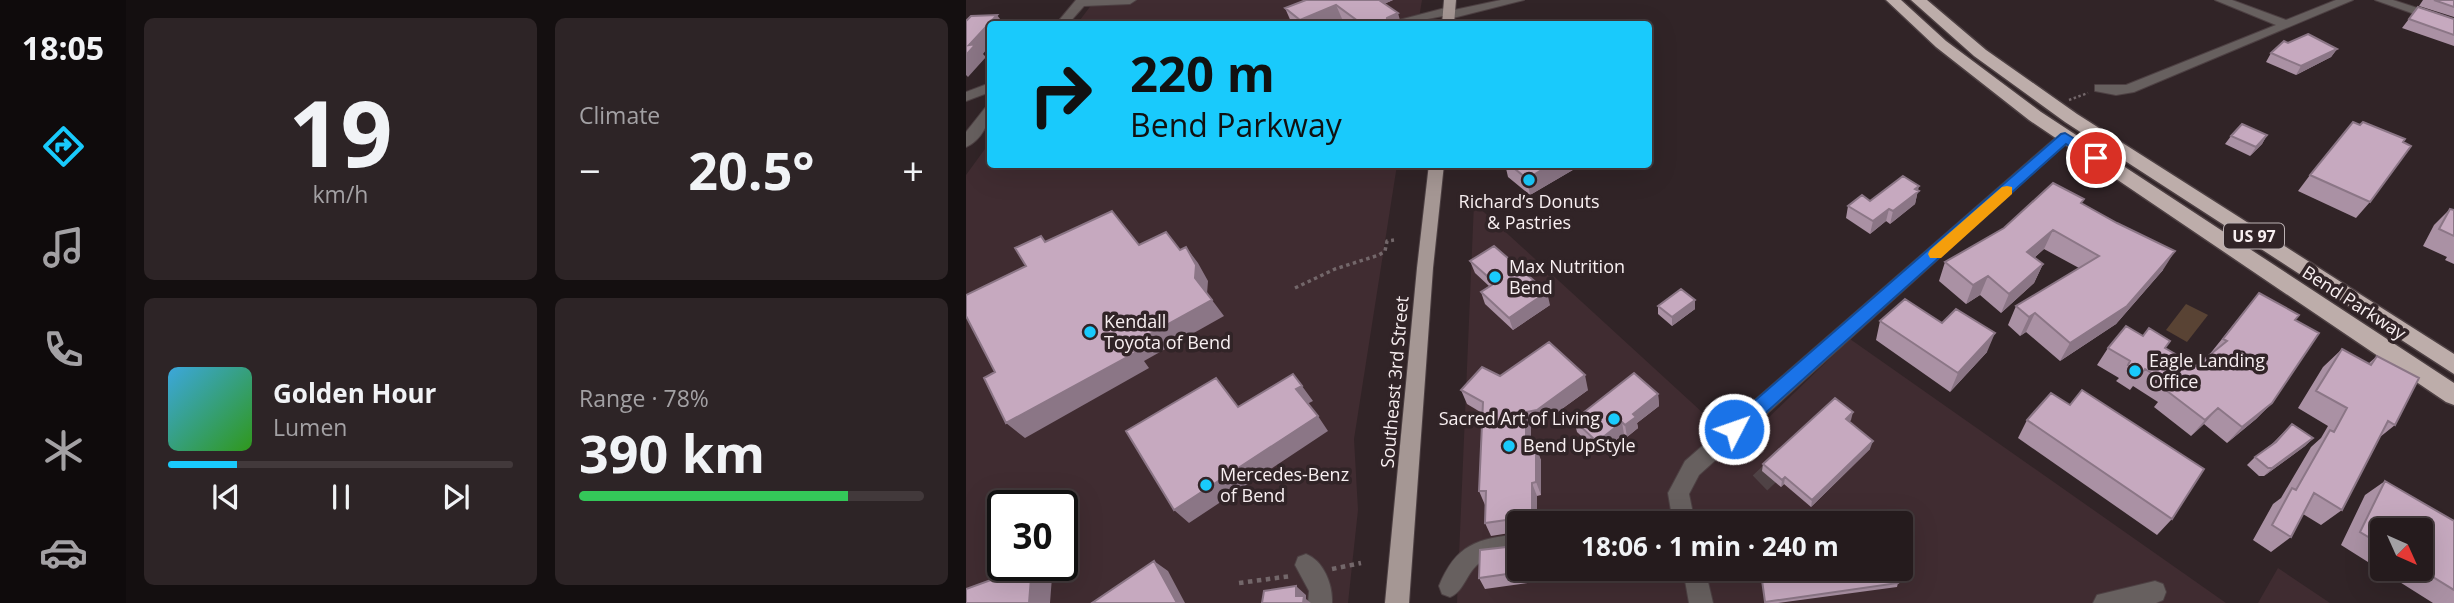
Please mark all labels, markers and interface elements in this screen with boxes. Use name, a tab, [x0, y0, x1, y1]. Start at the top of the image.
text: 18:05	[22, 26, 104, 69]
text: 220 m	[1130, 40, 1275, 106]
icon: right	[1015, 49, 1106, 140]
text: 19	[288, 70, 393, 194]
text: Climate	[579, 99, 660, 131]
text: Bend Parkway	[1130, 103, 1342, 146]
icon: directions	[39, 122, 88, 171]
pin	[2066, 128, 2126, 188]
text: 20.5°	[688, 134, 815, 205]
icon: arrive	[2077, 139, 2115, 177]
text: −	[579, 144, 601, 196]
text: +	[902, 144, 924, 196]
marker: Richard’s Donuts & Pastries	[1521, 172, 1537, 188]
text: km/h	[313, 178, 368, 210]
place label: Richard’s Donuts & Pastries	[1459, 189, 1599, 234]
icon: music	[39, 223, 88, 272]
road number: US 97	[2224, 224, 2284, 248]
place label: Max Nutrition Bend	[1509, 254, 1625, 299]
street label: Bend Parkway	[2298, 260, 2412, 345]
marker: Max Nutrition Bend	[1487, 269, 1503, 285]
street label: Southeast 3rd Street	[1375, 295, 1413, 469]
place label: Kendall Toyota of Bend	[1104, 309, 1231, 354]
marker: Kendall Toyota of Bend	[1082, 324, 1098, 340]
icon: phone	[39, 325, 88, 374]
place label: Eagle Landing Office	[2149, 348, 2265, 393]
marker: Eagle Landing Office	[2127, 363, 2143, 379]
text: Golden Hour	[273, 375, 436, 411]
text: Range · 78%	[579, 382, 709, 414]
position arrow	[1697, 392, 1771, 466]
place label: Sacred Art of Living	[1439, 406, 1600, 430]
text: Lumen	[273, 411, 347, 443]
marker: Sacred Art of Living	[1606, 411, 1622, 427]
text: 390 km	[579, 417, 765, 488]
icon: climate	[39, 426, 88, 475]
place label: Bend UpStyle	[1523, 433, 1636, 457]
marker: Bend UpStyle	[1501, 438, 1517, 454]
place label: Mercedes-Benz of Bend	[1220, 462, 1349, 507]
marker: Mercedes-Benz of Bend	[1198, 477, 1214, 493]
icon: previous	[207, 478, 245, 516]
icon: pause	[322, 478, 360, 516]
icon: next	[437, 478, 475, 516]
speed limit sign: 30	[987, 490, 1078, 581]
north arrow	[2370, 518, 2432, 581]
map controls	[2370, 518, 2433, 581]
icon: car	[39, 528, 88, 577]
text: 18:06 · 1 min · 240 m	[1581, 528, 1839, 564]

